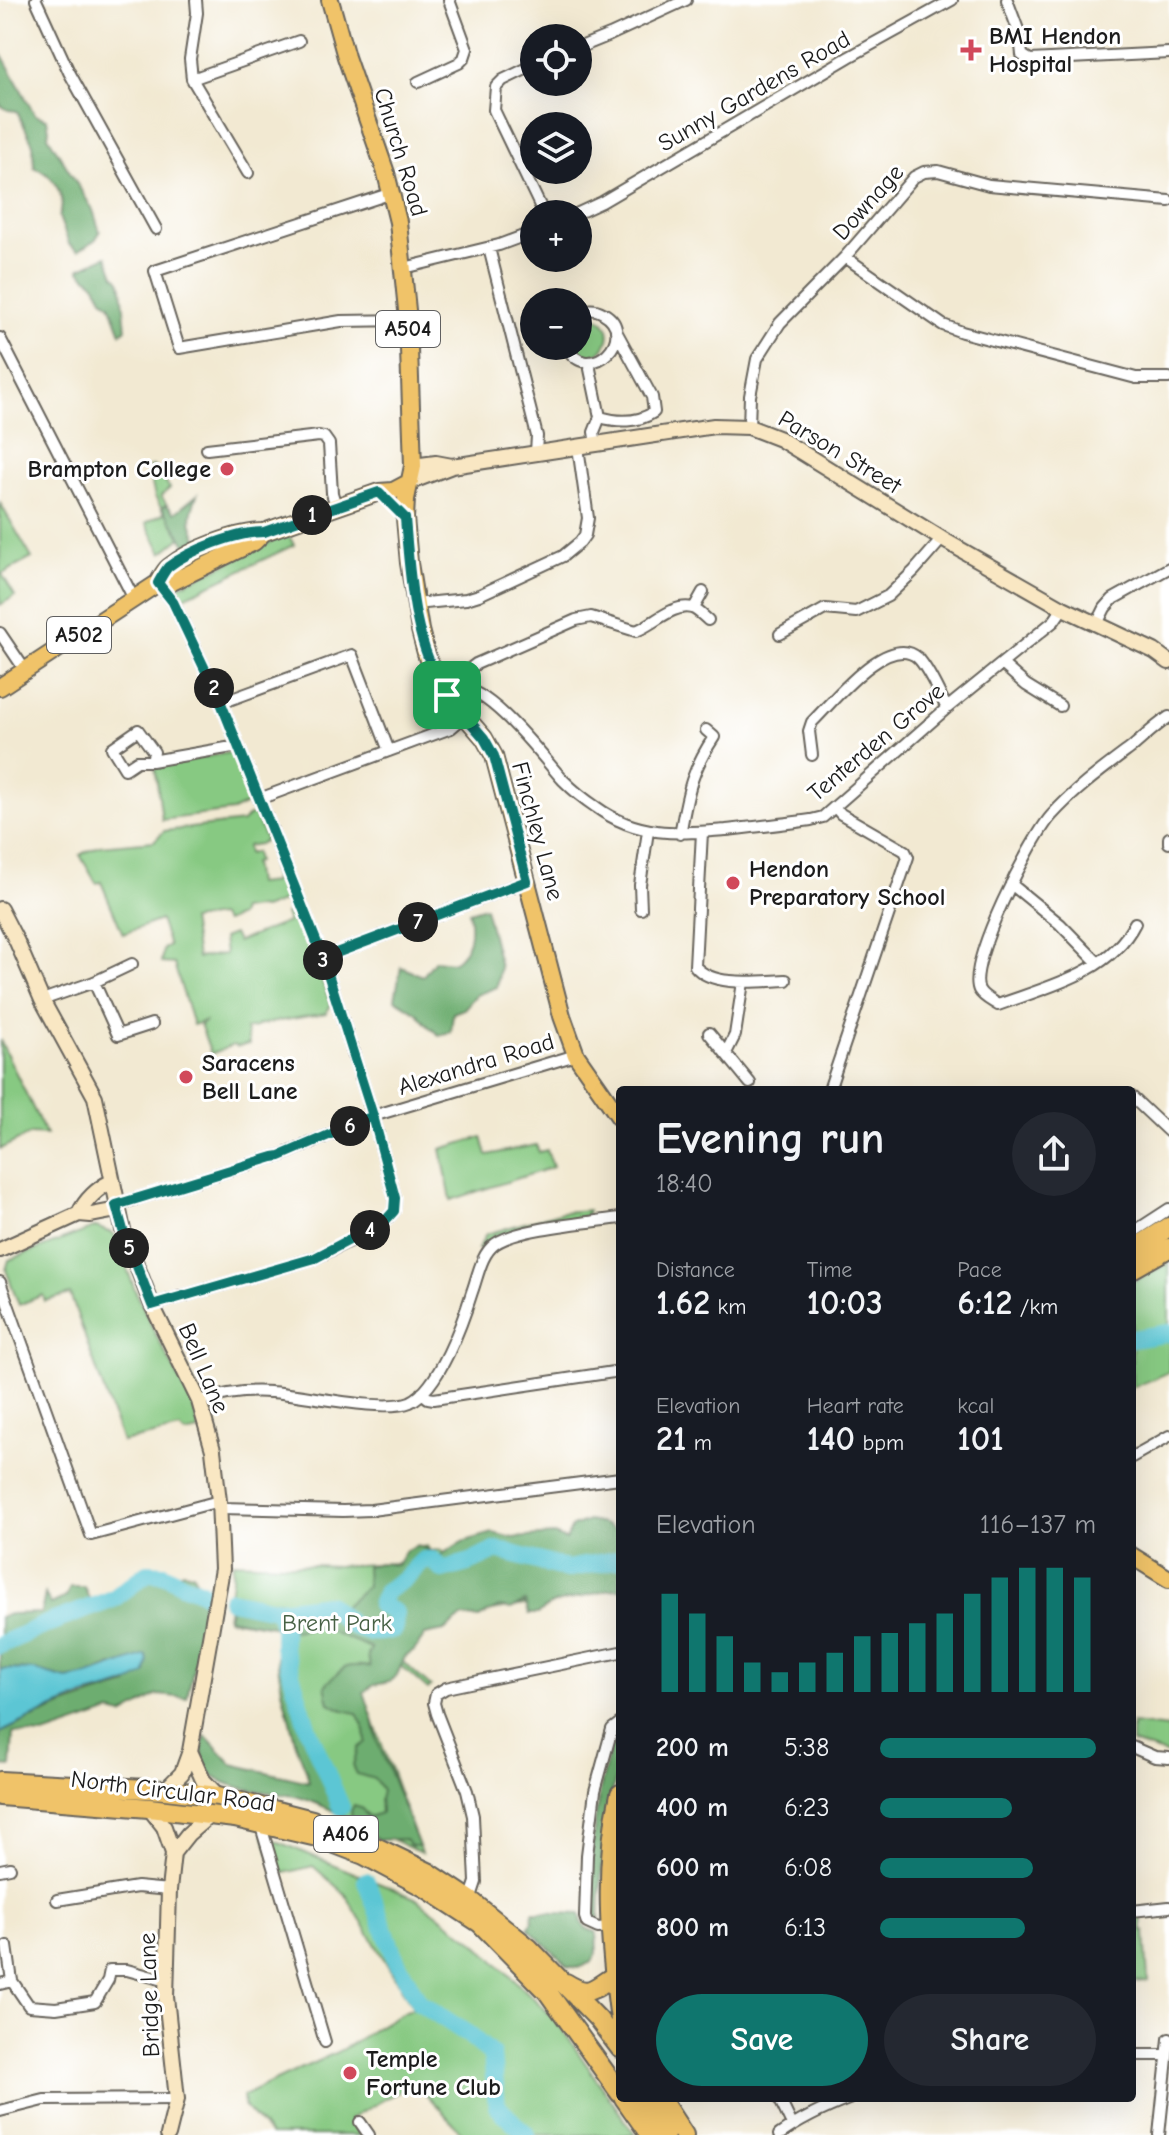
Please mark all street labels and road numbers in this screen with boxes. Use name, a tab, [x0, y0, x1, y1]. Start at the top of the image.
street label: Sunny Gardens Road	[653, 25, 855, 157]
street label: Church Road	[368, 84, 434, 220]
street label: Downage	[827, 158, 909, 246]
road number: A504	[376, 311, 440, 347]
street label: Parson Street	[773, 404, 907, 500]
road number: A502	[47, 617, 111, 653]
street label: Tenterden Grove	[802, 677, 950, 807]
street label: Finchley Lane	[506, 759, 570, 903]
street label: Alexandra Road	[395, 1027, 557, 1101]
street label: Bell Lane	[173, 1319, 235, 1417]
street label: North Circular Road	[69, 1765, 277, 1817]
road number: A406	[314, 1816, 378, 1852]
street label: Bridge Lane	[133, 1932, 165, 2058]

